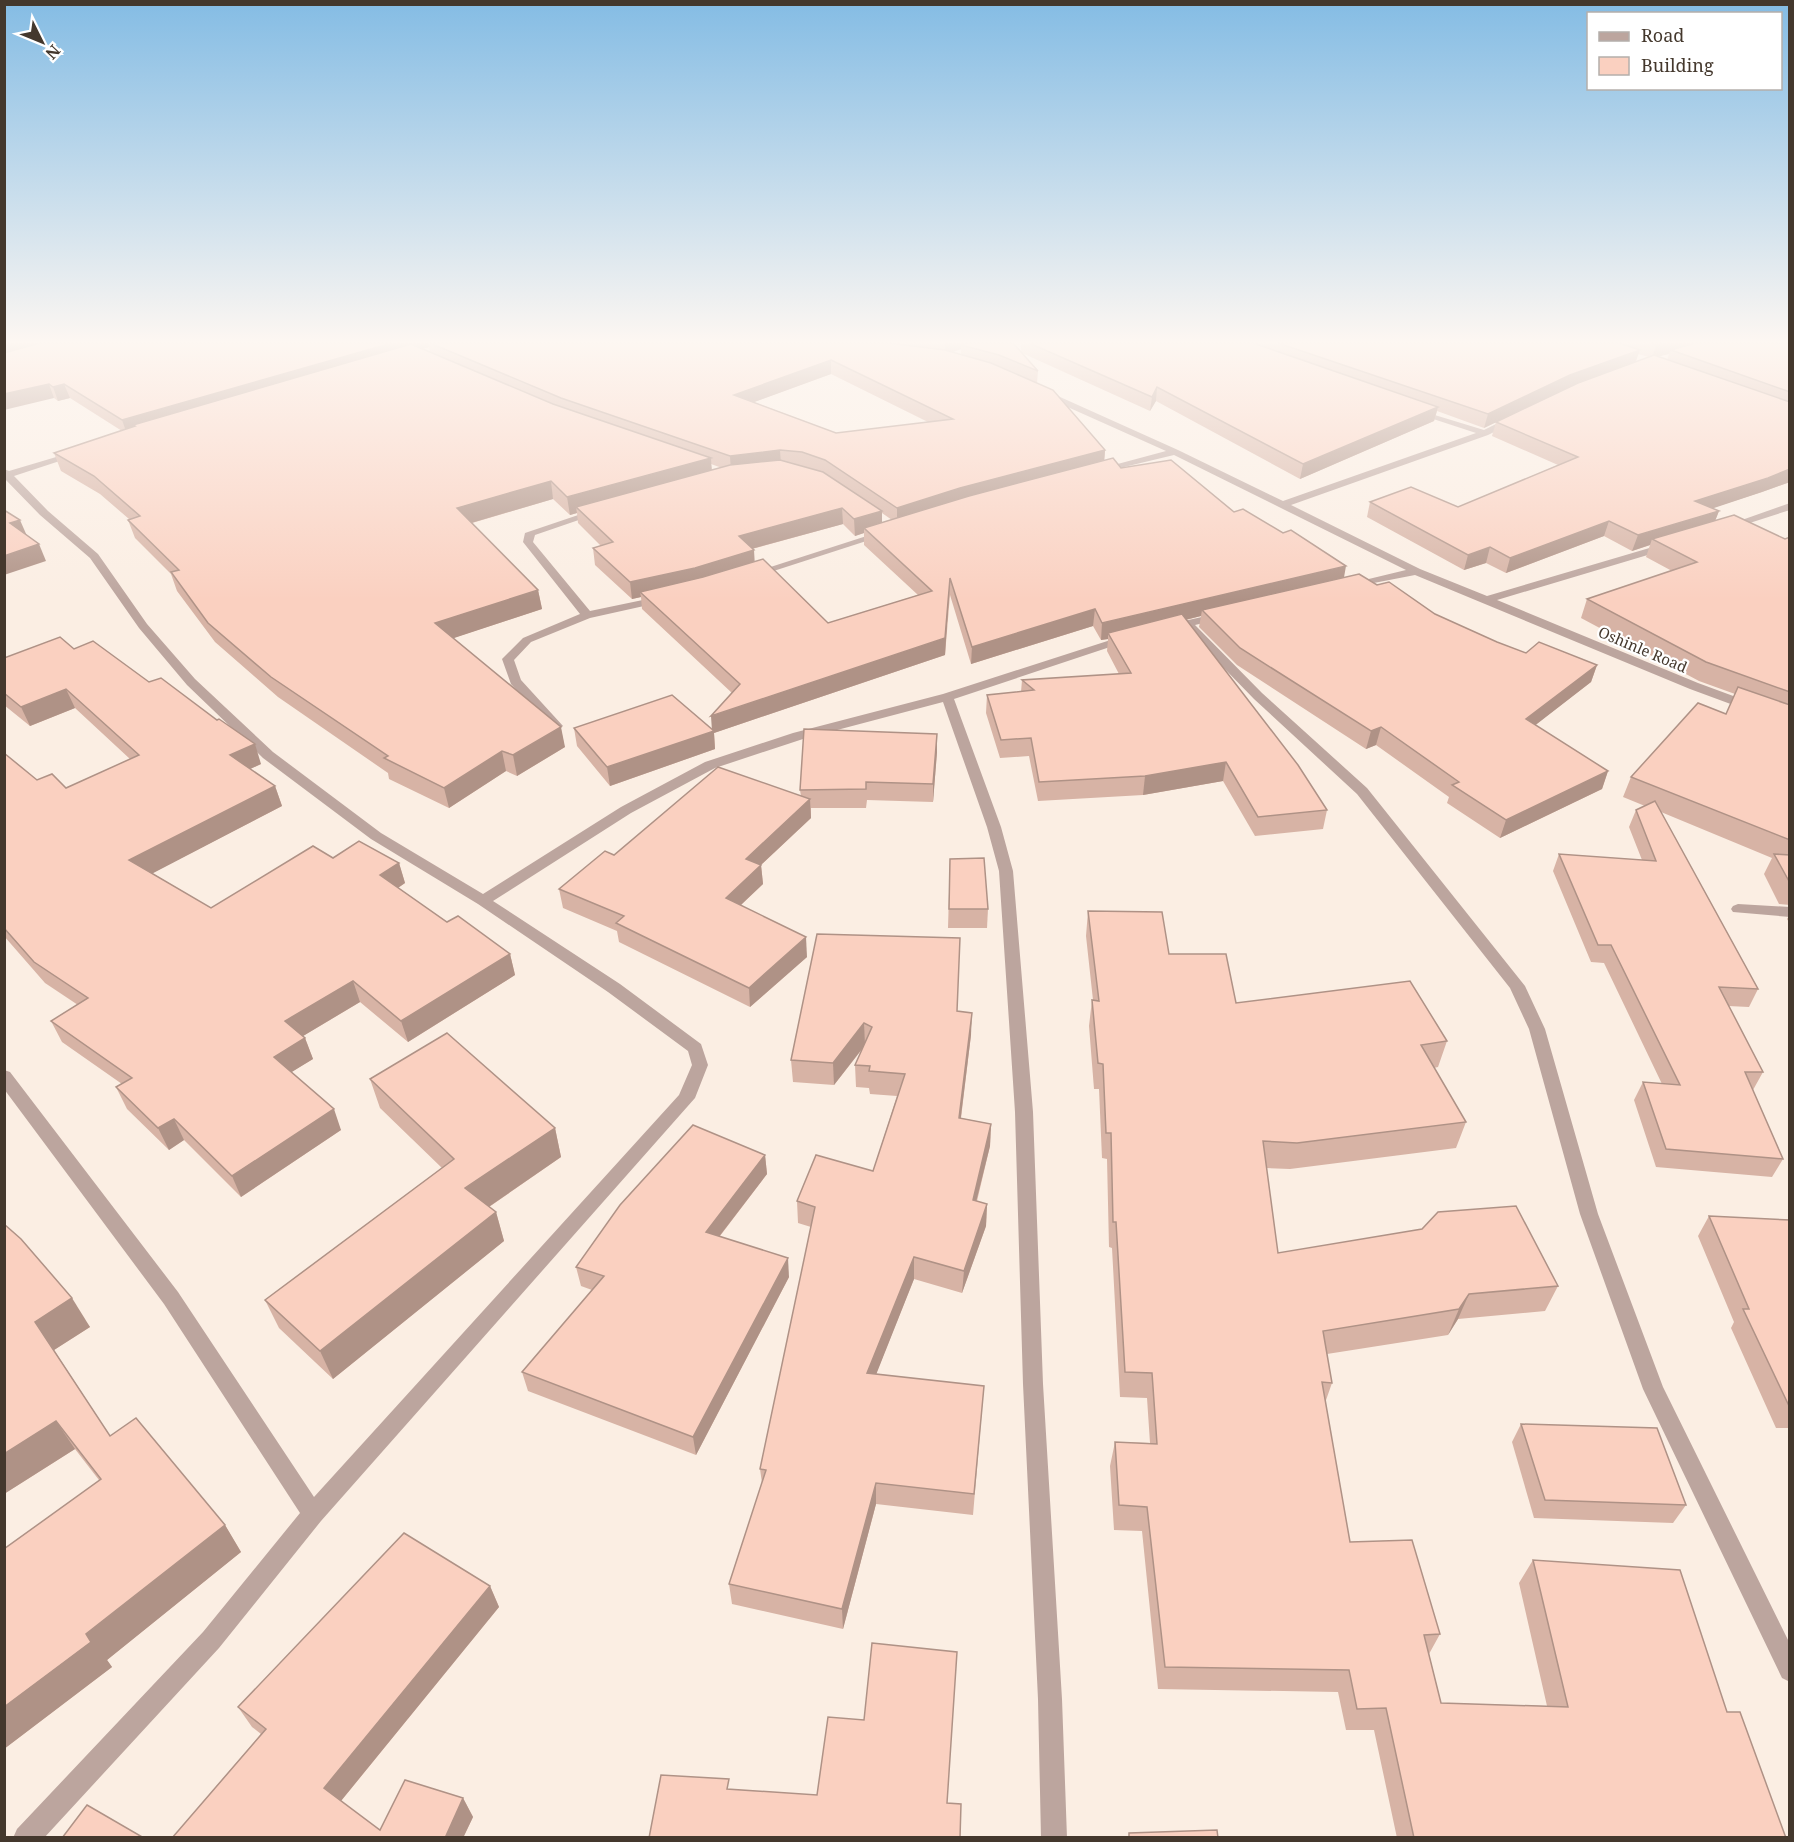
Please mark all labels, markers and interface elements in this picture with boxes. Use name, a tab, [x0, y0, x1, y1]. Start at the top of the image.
north arrow	[12, 12, 72, 72]
legend	[1587, 12, 1782, 90]
text: Road	[1641, 23, 1684, 47]
text: N	[40, 40, 65, 65]
text: Building	[1641, 53, 1714, 77]
street label: Oshinle Road	[1596, 621, 1690, 677]

